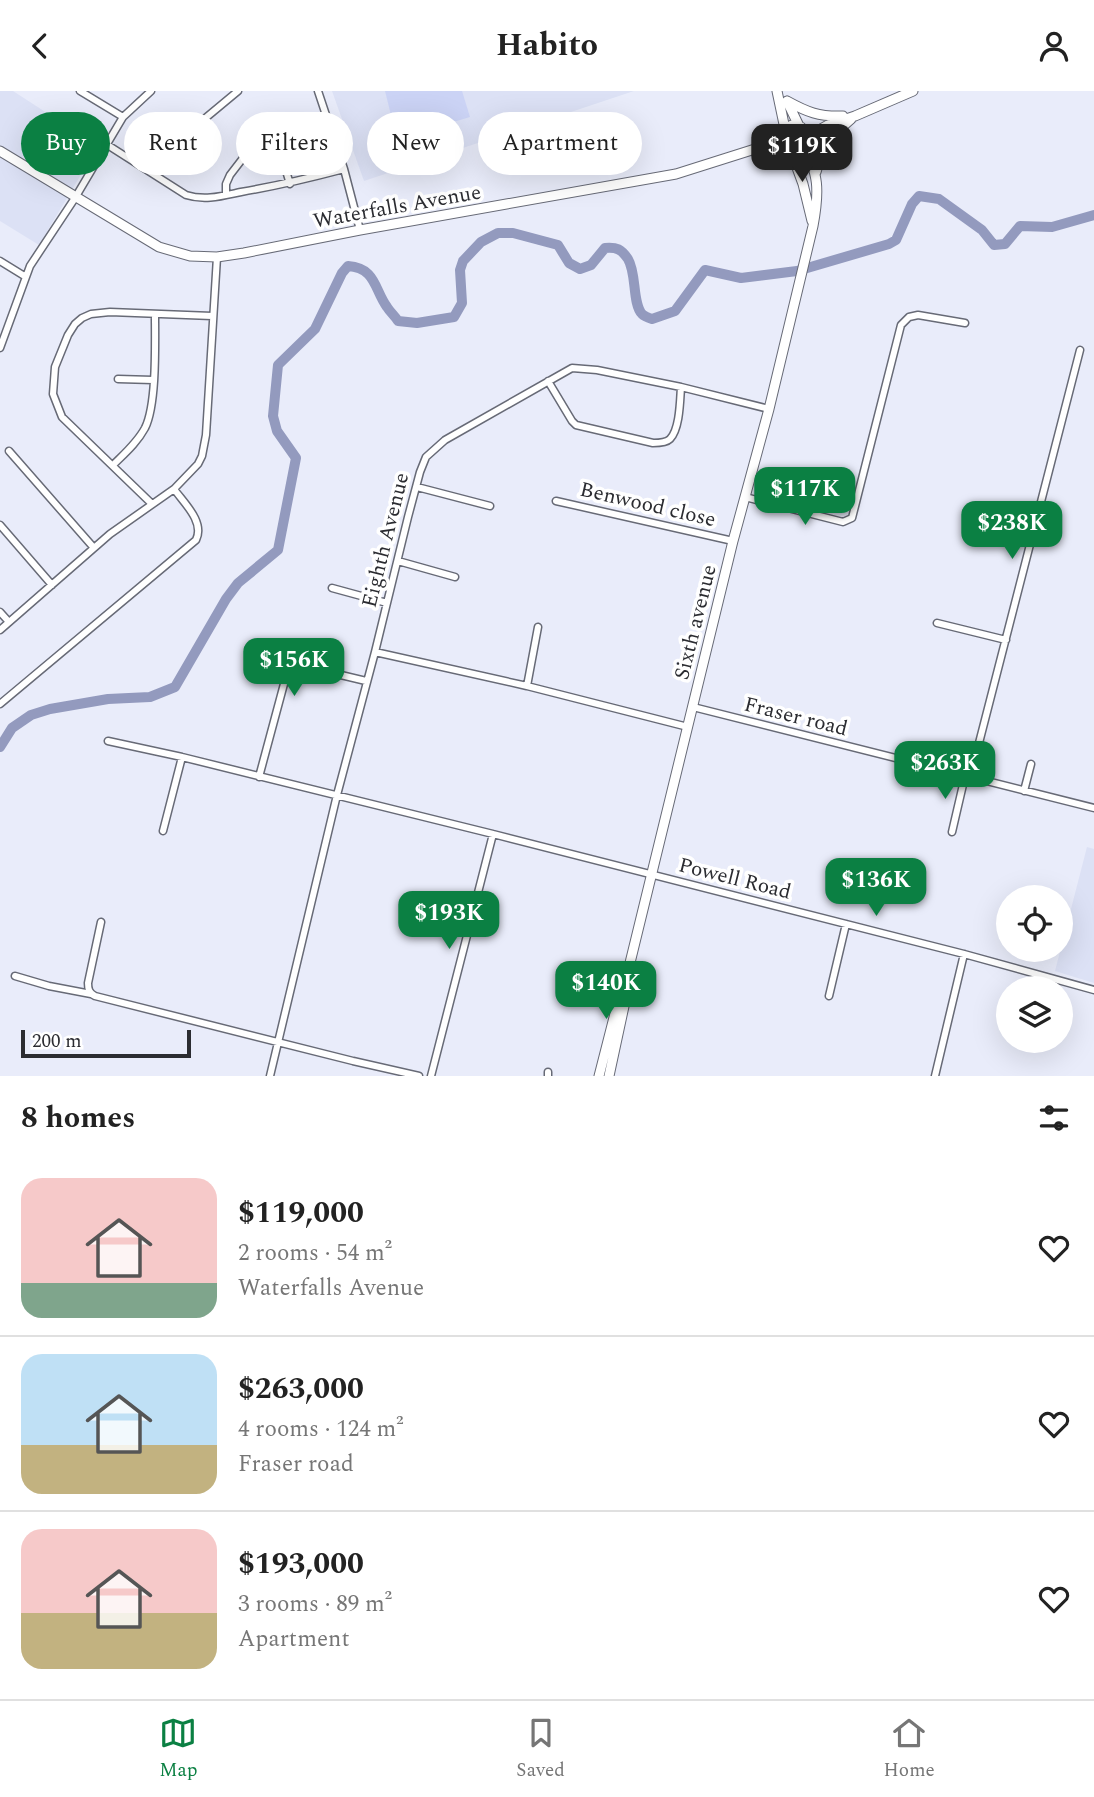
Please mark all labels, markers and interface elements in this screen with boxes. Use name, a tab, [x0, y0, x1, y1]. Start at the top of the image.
text: Habito	[496, 21, 598, 70]
icon: back	[21, 27, 59, 65]
icon: person	[1035, 27, 1073, 65]
chip: Buy	[21, 112, 110, 175]
chip: Rent	[124, 112, 222, 175]
chip: Filters	[236, 112, 353, 175]
chip: New	[367, 112, 464, 175]
chip: Apartment	[478, 112, 642, 175]
pin: $119K	[753, 125, 851, 184]
text: $119K	[767, 129, 837, 164]
street label: Waterfalls Avenue	[311, 176, 484, 237]
pin: $117K	[756, 467, 854, 527]
street label: Eighth Avenue	[354, 469, 418, 611]
text: $117K	[770, 472, 840, 507]
street label: Benwood close	[577, 474, 719, 536]
pin: $238K	[963, 501, 1061, 561]
text: $238K	[977, 506, 1047, 541]
street label: Sixth avenue	[666, 561, 726, 683]
pin: $156K	[245, 639, 343, 698]
text: $156K	[259, 643, 329, 678]
street label: Fraser road	[741, 689, 851, 745]
pin: $263K	[896, 741, 994, 801]
text: $263K	[910, 746, 980, 781]
street label: Powell Road	[675, 850, 795, 908]
pin: $136K	[827, 859, 925, 918]
text: $136K	[841, 863, 911, 898]
map controls	[996, 885, 1073, 1053]
button: locate	[996, 885, 1073, 962]
pin: $193K	[400, 891, 498, 951]
text: $193K	[414, 896, 484, 931]
pin: $140K	[557, 961, 655, 1021]
text: $140K	[571, 966, 641, 1001]
button: layers	[996, 976, 1073, 1053]
scale bar	[21, 1027, 191, 1059]
text: 200 m	[32, 1027, 82, 1056]
text: 8 homes	[21, 1095, 135, 1141]
icon: filters	[1035, 1099, 1073, 1137]
text: $119,000	[238, 1190, 364, 1236]
icon: home	[77, 1206, 161, 1290]
icon: heart	[1035, 1229, 1073, 1267]
text: 2 rooms · 54 m²	[238, 1236, 392, 1271]
text: Waterfalls Avenue	[238, 1271, 424, 1306]
text: $263,000	[238, 1366, 364, 1412]
icon: home	[77, 1382, 161, 1466]
icon: heart	[1035, 1405, 1073, 1443]
text: 4 rooms · 124 m²	[238, 1412, 404, 1447]
text: Fraser road	[238, 1447, 354, 1482]
text: $193,000	[238, 1541, 364, 1587]
icon: home	[77, 1557, 161, 1641]
icon: heart	[1035, 1580, 1073, 1618]
text: 3 rooms · 89 m²	[238, 1587, 392, 1622]
text: Apartment	[238, 1622, 350, 1657]
tab: Map	[159, 1714, 198, 1785]
tab: Saved	[516, 1714, 565, 1785]
tab: Home	[883, 1714, 935, 1785]

